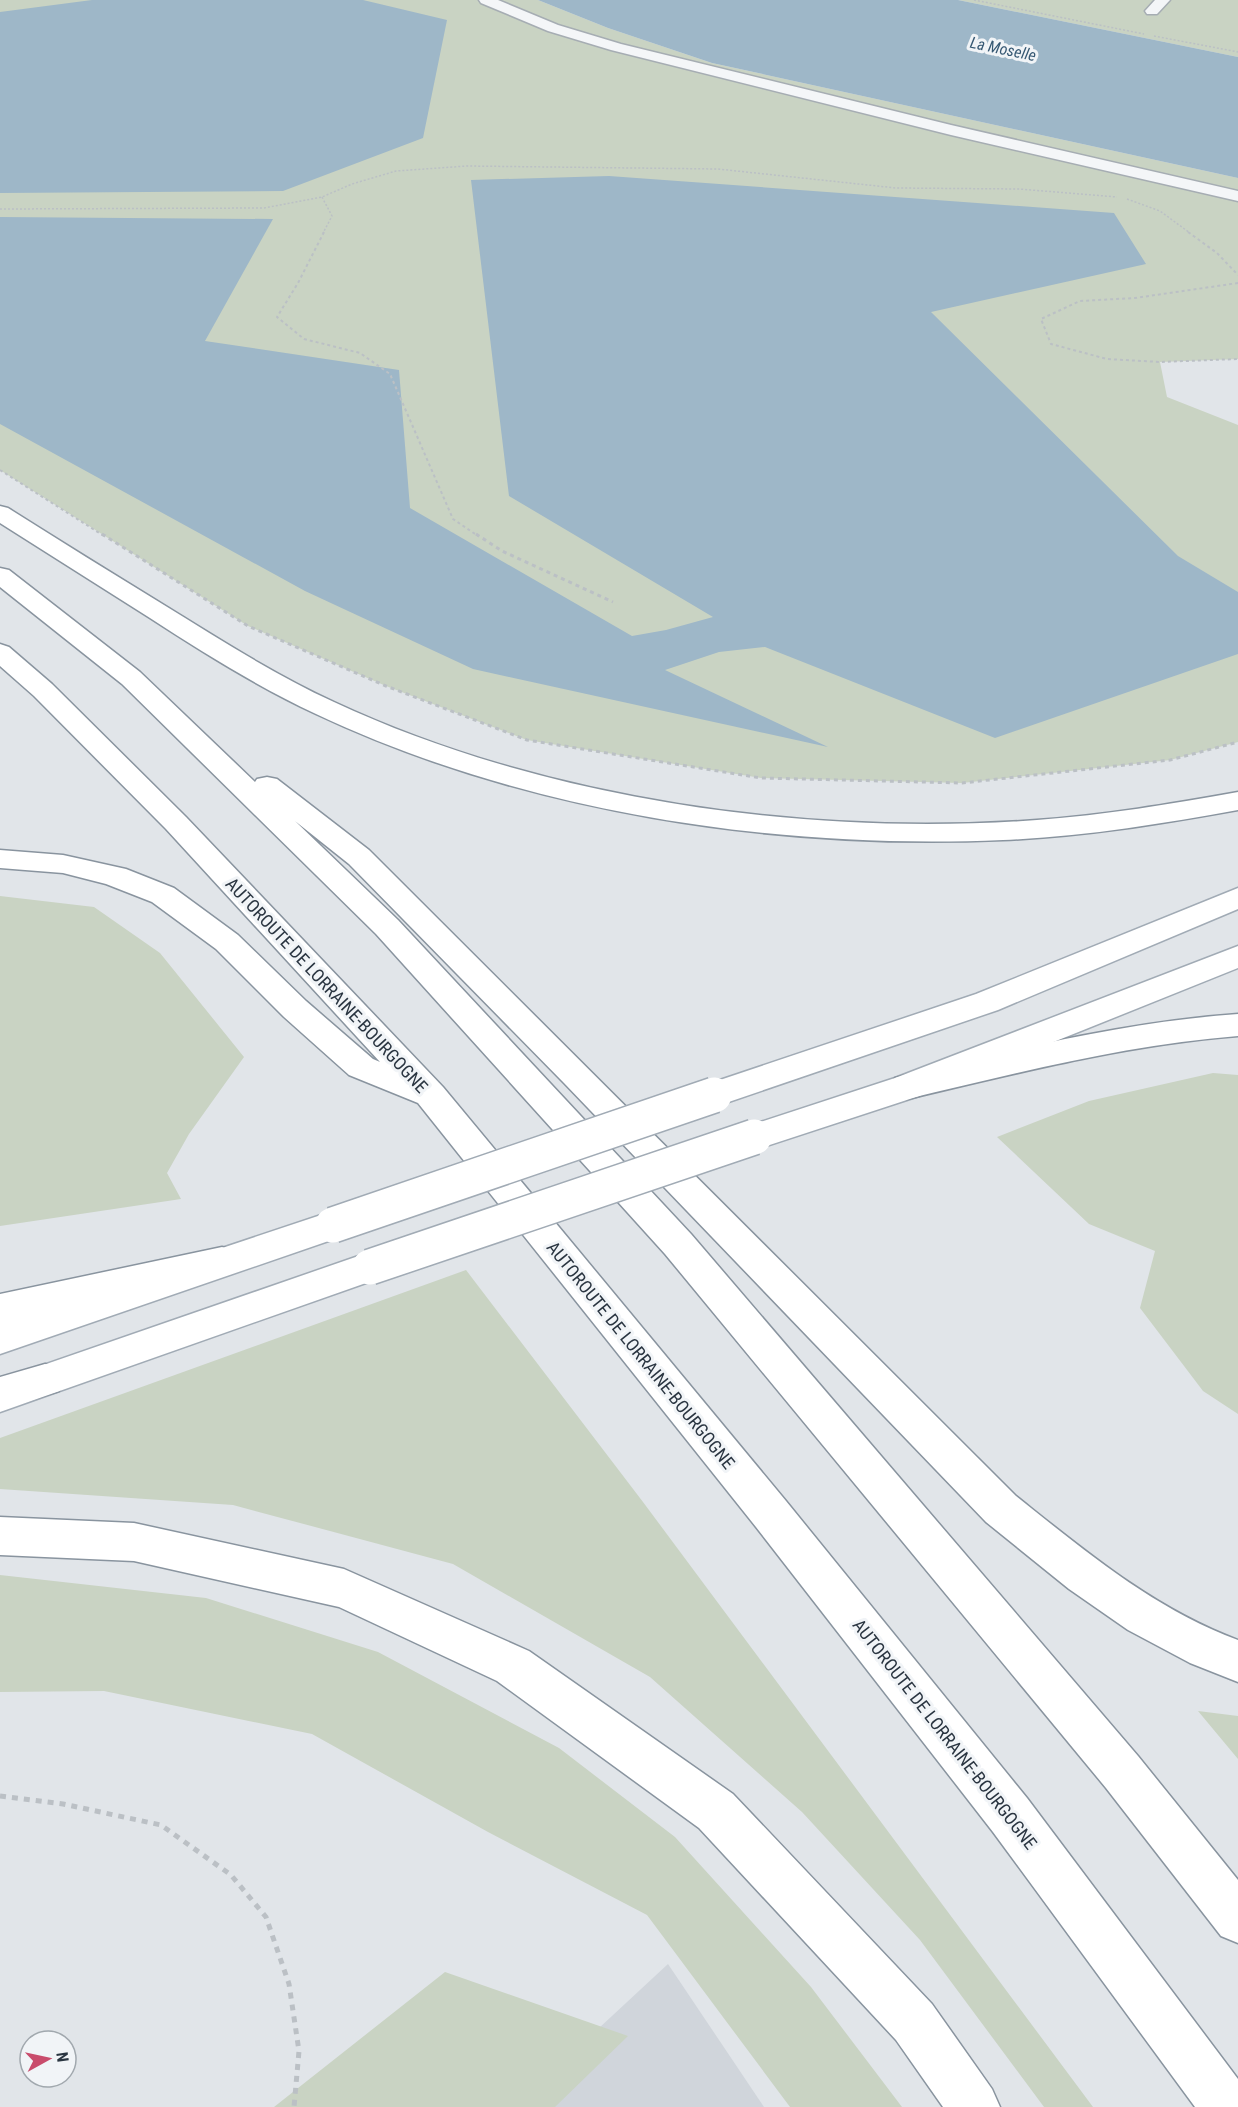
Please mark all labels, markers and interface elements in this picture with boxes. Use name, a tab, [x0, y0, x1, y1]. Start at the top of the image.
water label: La Moselle	[968, 33, 1038, 65]
street label: AUTOROUTE DE LORRAINE-BOURGOGNE	[222, 873, 432, 1097]
street label: AUTOROUTE DE LORRAINE-BOURGOGNE	[543, 1237, 739, 1473]
street label: AUTOROUTE DE LORRAINE-BOURGOGNE	[849, 1615, 1041, 1853]
north arrow	[18, 2029, 78, 2089]
text: N	[52, 2051, 72, 2063]

